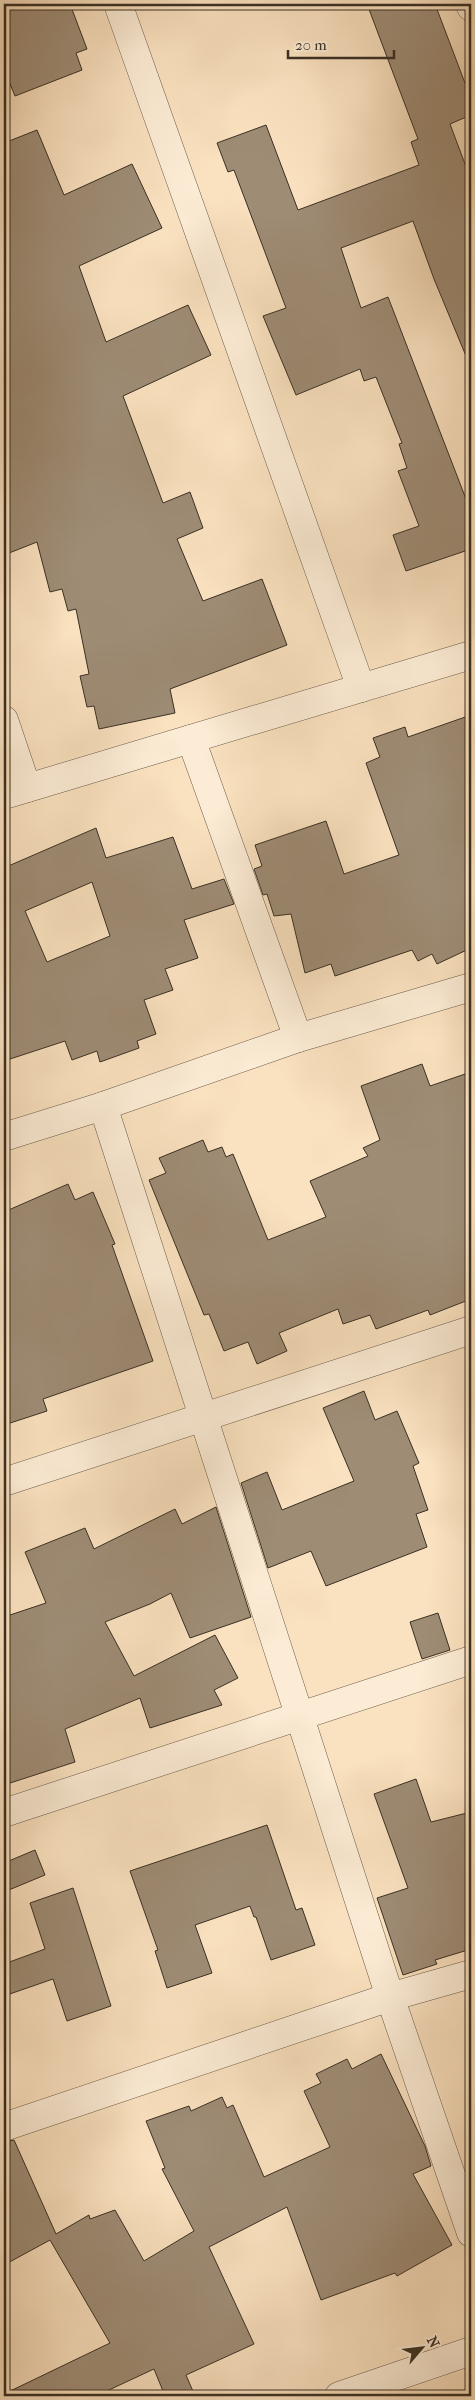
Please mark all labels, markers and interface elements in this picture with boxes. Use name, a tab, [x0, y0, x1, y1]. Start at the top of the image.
scale bar	[288, 28, 394, 60]
text: 20 m	[295, 36, 327, 54]
north arrow	[398, 2322, 448, 2372]
text: N	[423, 2333, 443, 2351]

